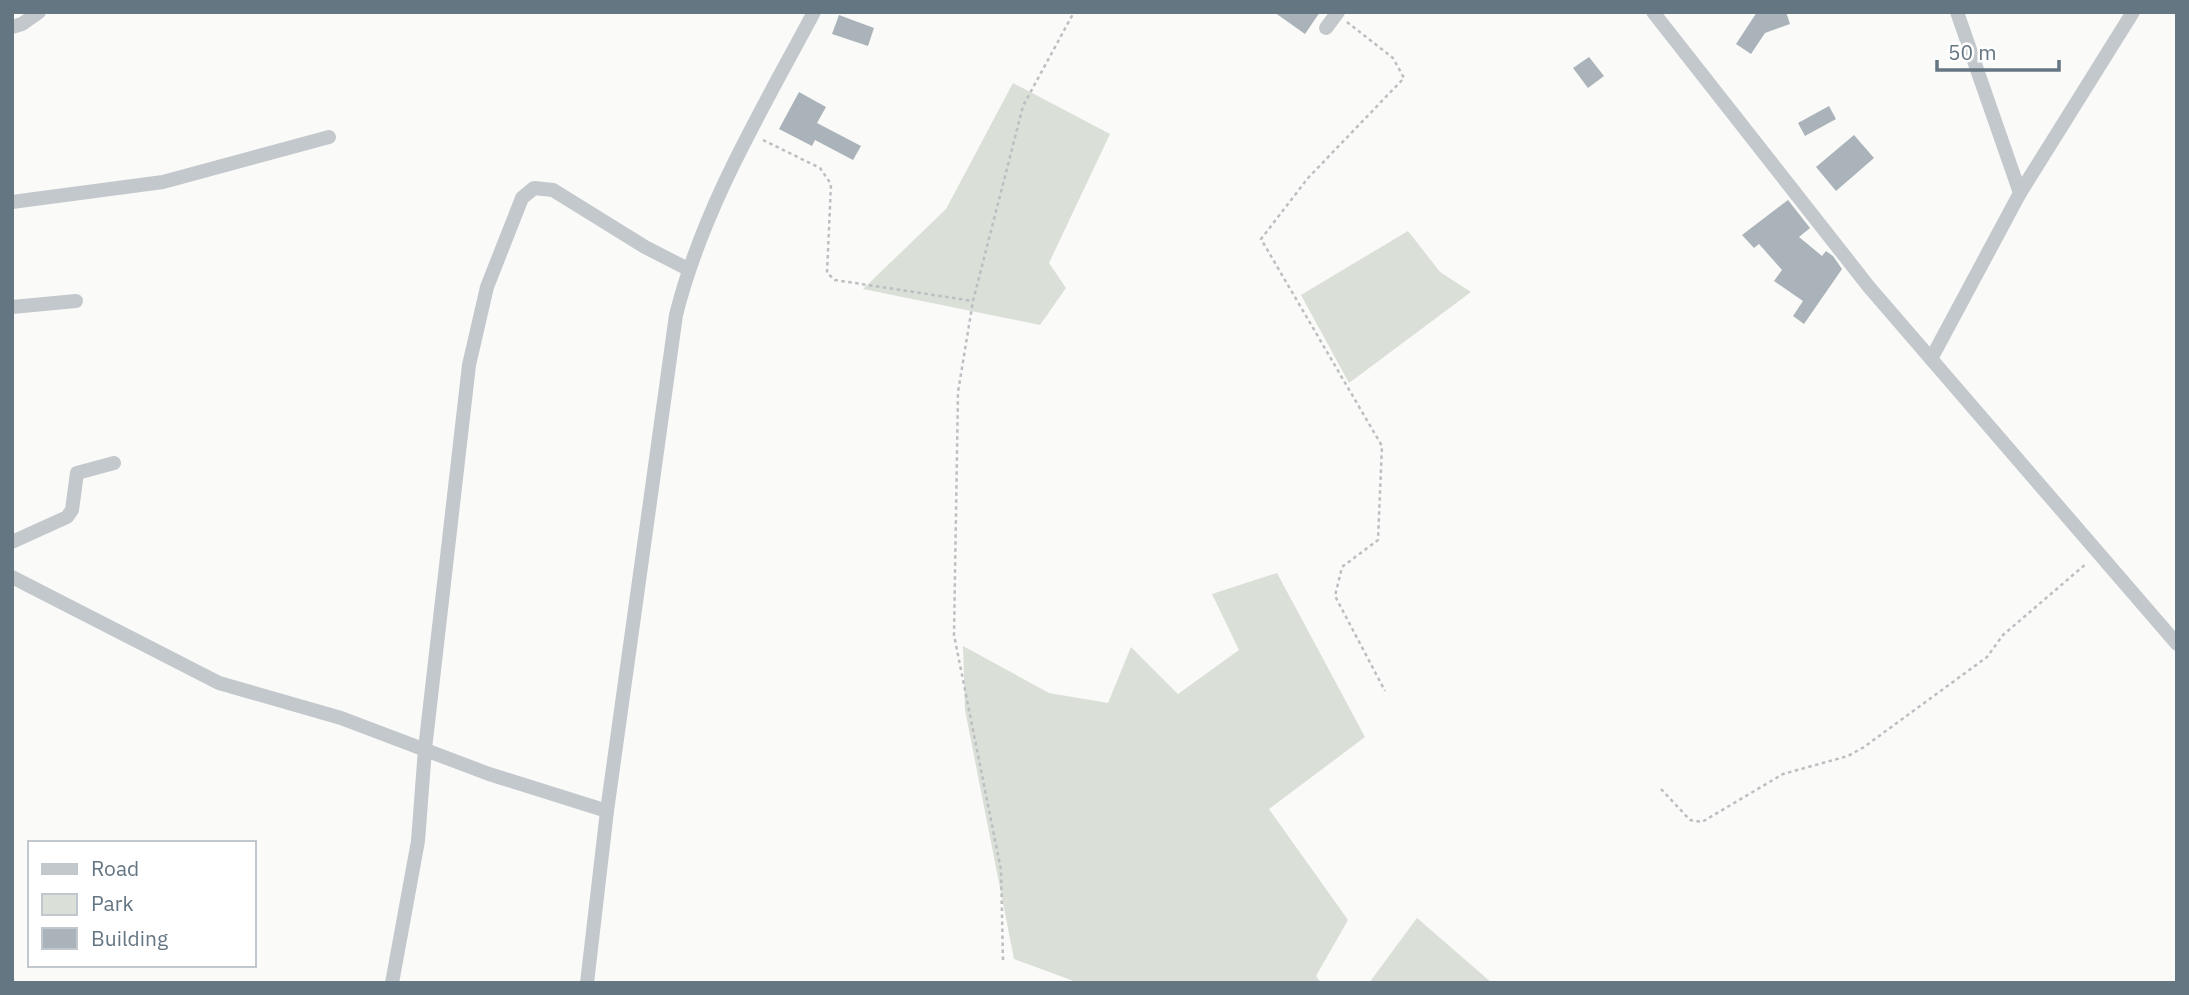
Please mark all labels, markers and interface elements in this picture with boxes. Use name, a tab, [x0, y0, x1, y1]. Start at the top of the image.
scale bar	[1937, 28, 2060, 72]
text: 50 m	[1948, 38, 1997, 66]
legend	[28, 841, 256, 967]
text: Road	[91, 854, 139, 882]
text: Park	[91, 889, 134, 917]
text: Building	[91, 924, 168, 952]

